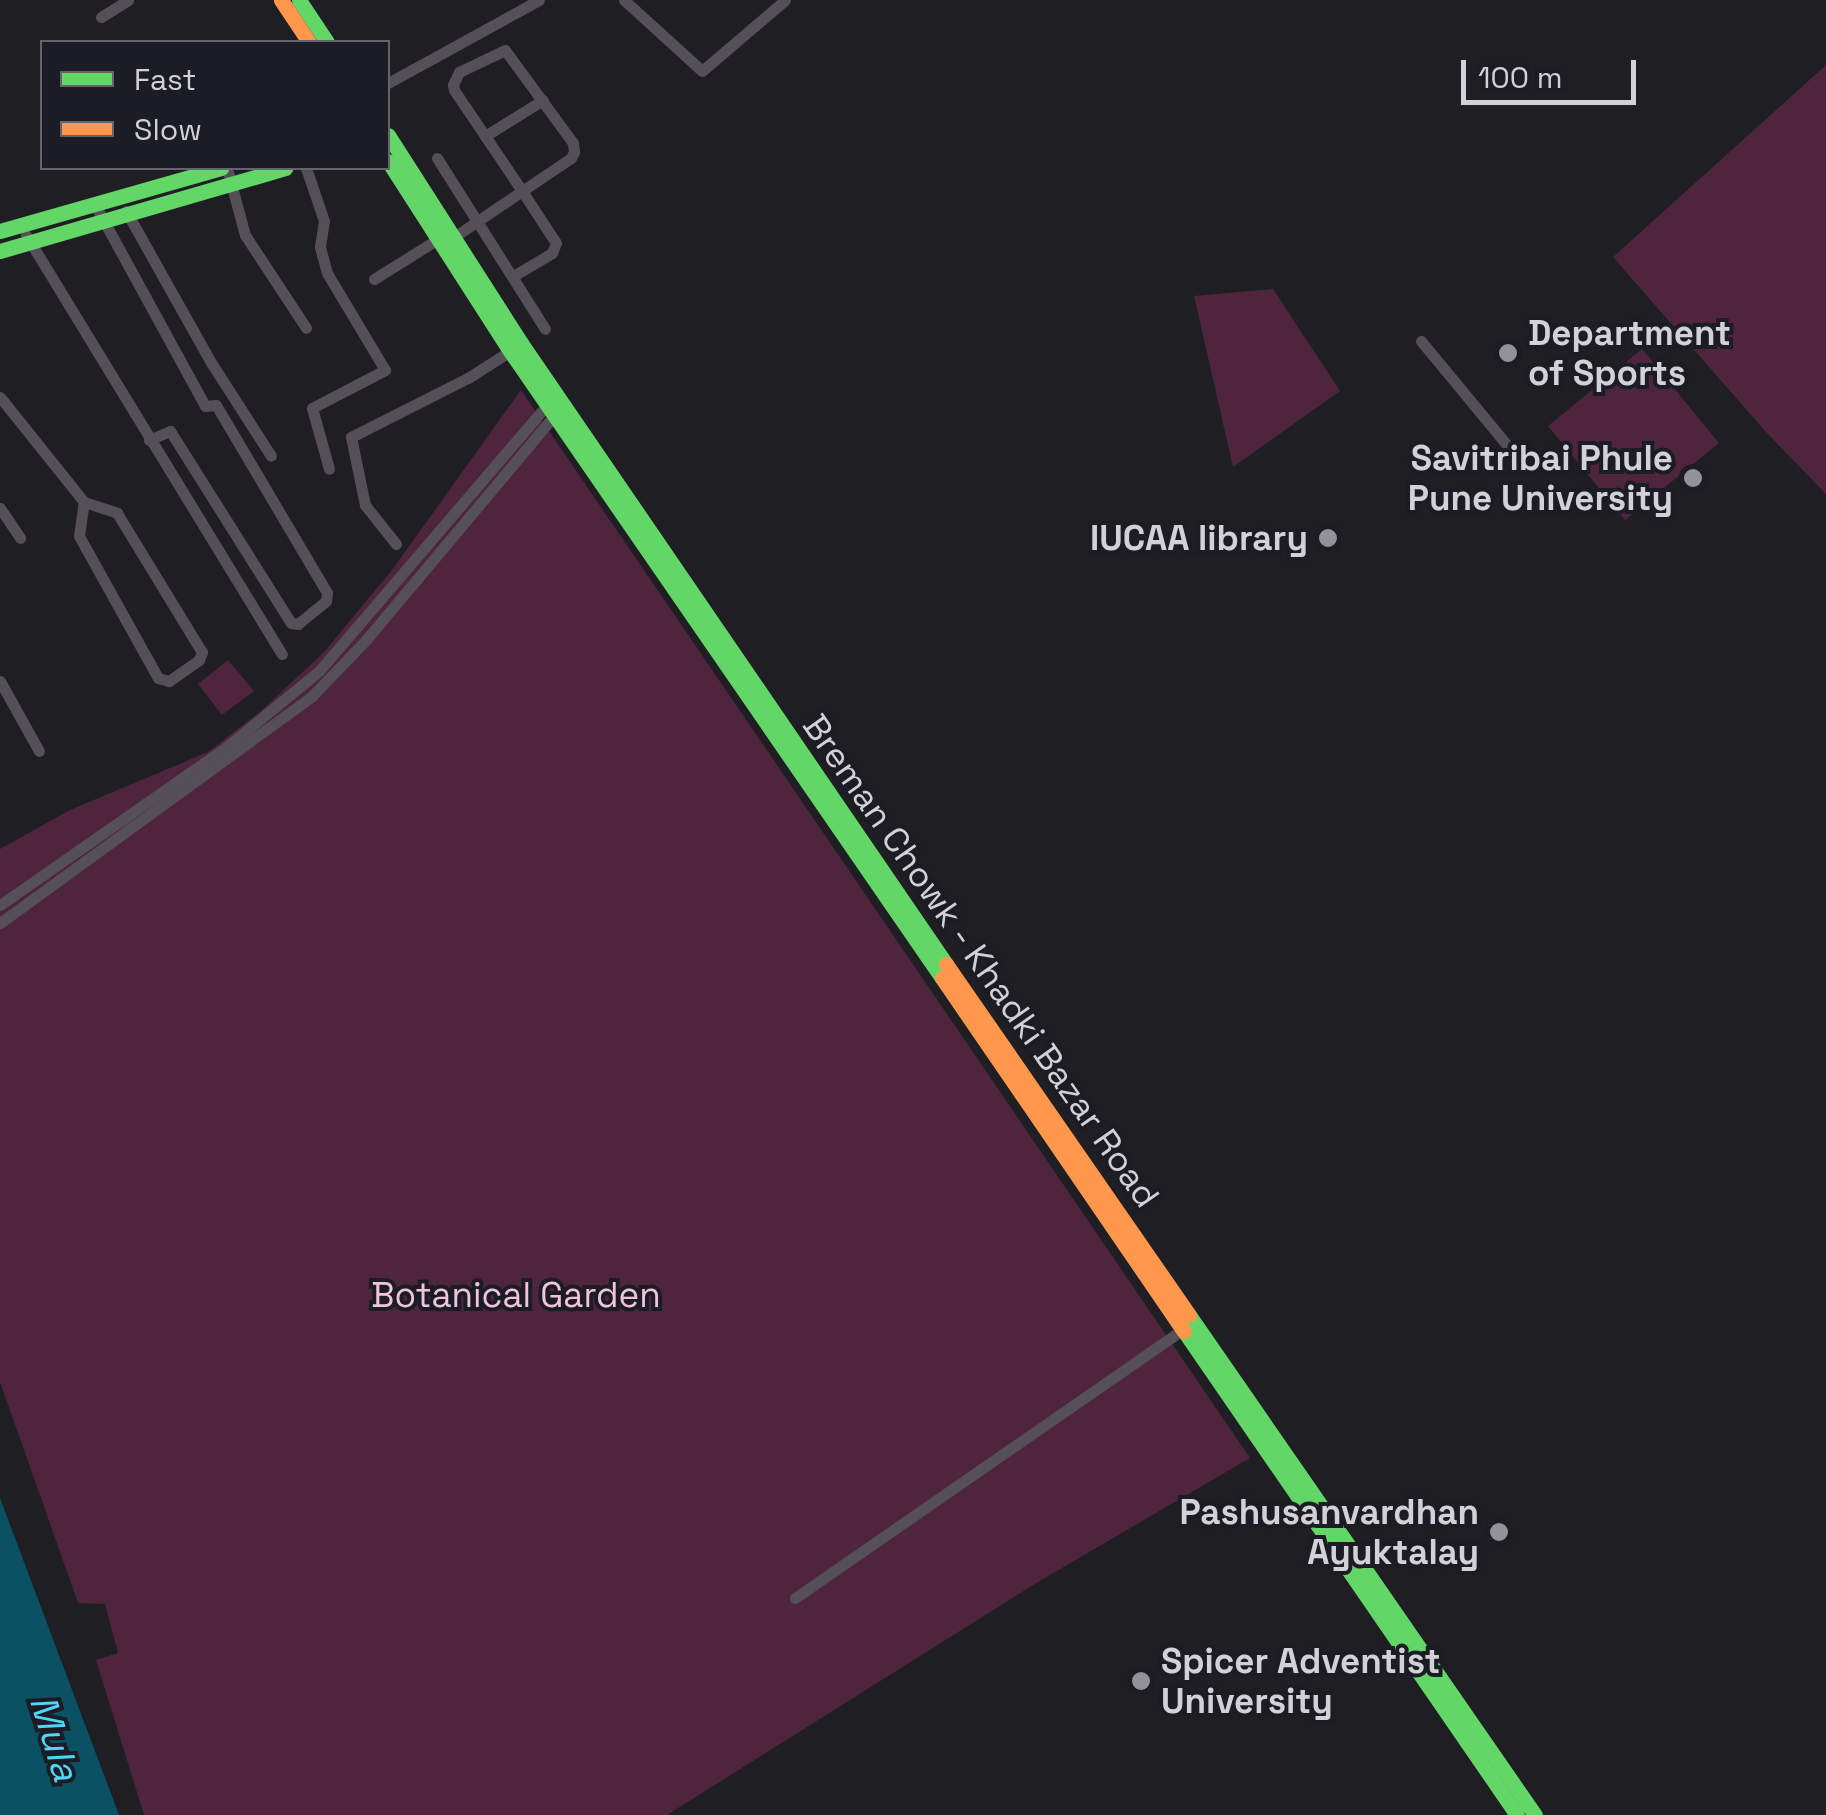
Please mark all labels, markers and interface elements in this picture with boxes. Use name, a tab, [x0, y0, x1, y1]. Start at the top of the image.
legend	[40, 40, 390, 170]
scale bar	[1466, 40, 1641, 102]
text: 100 m	[1478, 58, 1563, 97]
text: Fast	[134, 60, 196, 99]
text: Slow	[134, 110, 202, 149]
place label: Department of Sports	[1528, 312, 1731, 394]
marker: Department of Sports	[1497, 342, 1519, 364]
place label: Savitribai Phule Pune University	[1408, 437, 1673, 519]
marker: Savitribai Phule Pune University	[1682, 467, 1704, 489]
place label: IUCAA library	[1090, 517, 1308, 559]
marker: IUCAA library	[1317, 527, 1339, 549]
street label: Breman Chowk - Khadki Bazar Road	[793, 706, 1169, 1216]
park label: Botanical Garden	[371, 1274, 661, 1316]
place label: Pashusanvardhan Ayuktalay	[1180, 1491, 1479, 1573]
marker: Pashusanvardhan Ayuktalay	[1488, 1521, 1510, 1543]
place label: Spicer Adventist University	[1161, 1640, 1441, 1722]
marker: Spicer Adventist University	[1130, 1670, 1152, 1692]
water label: Mula	[19, 1690, 89, 1786]

